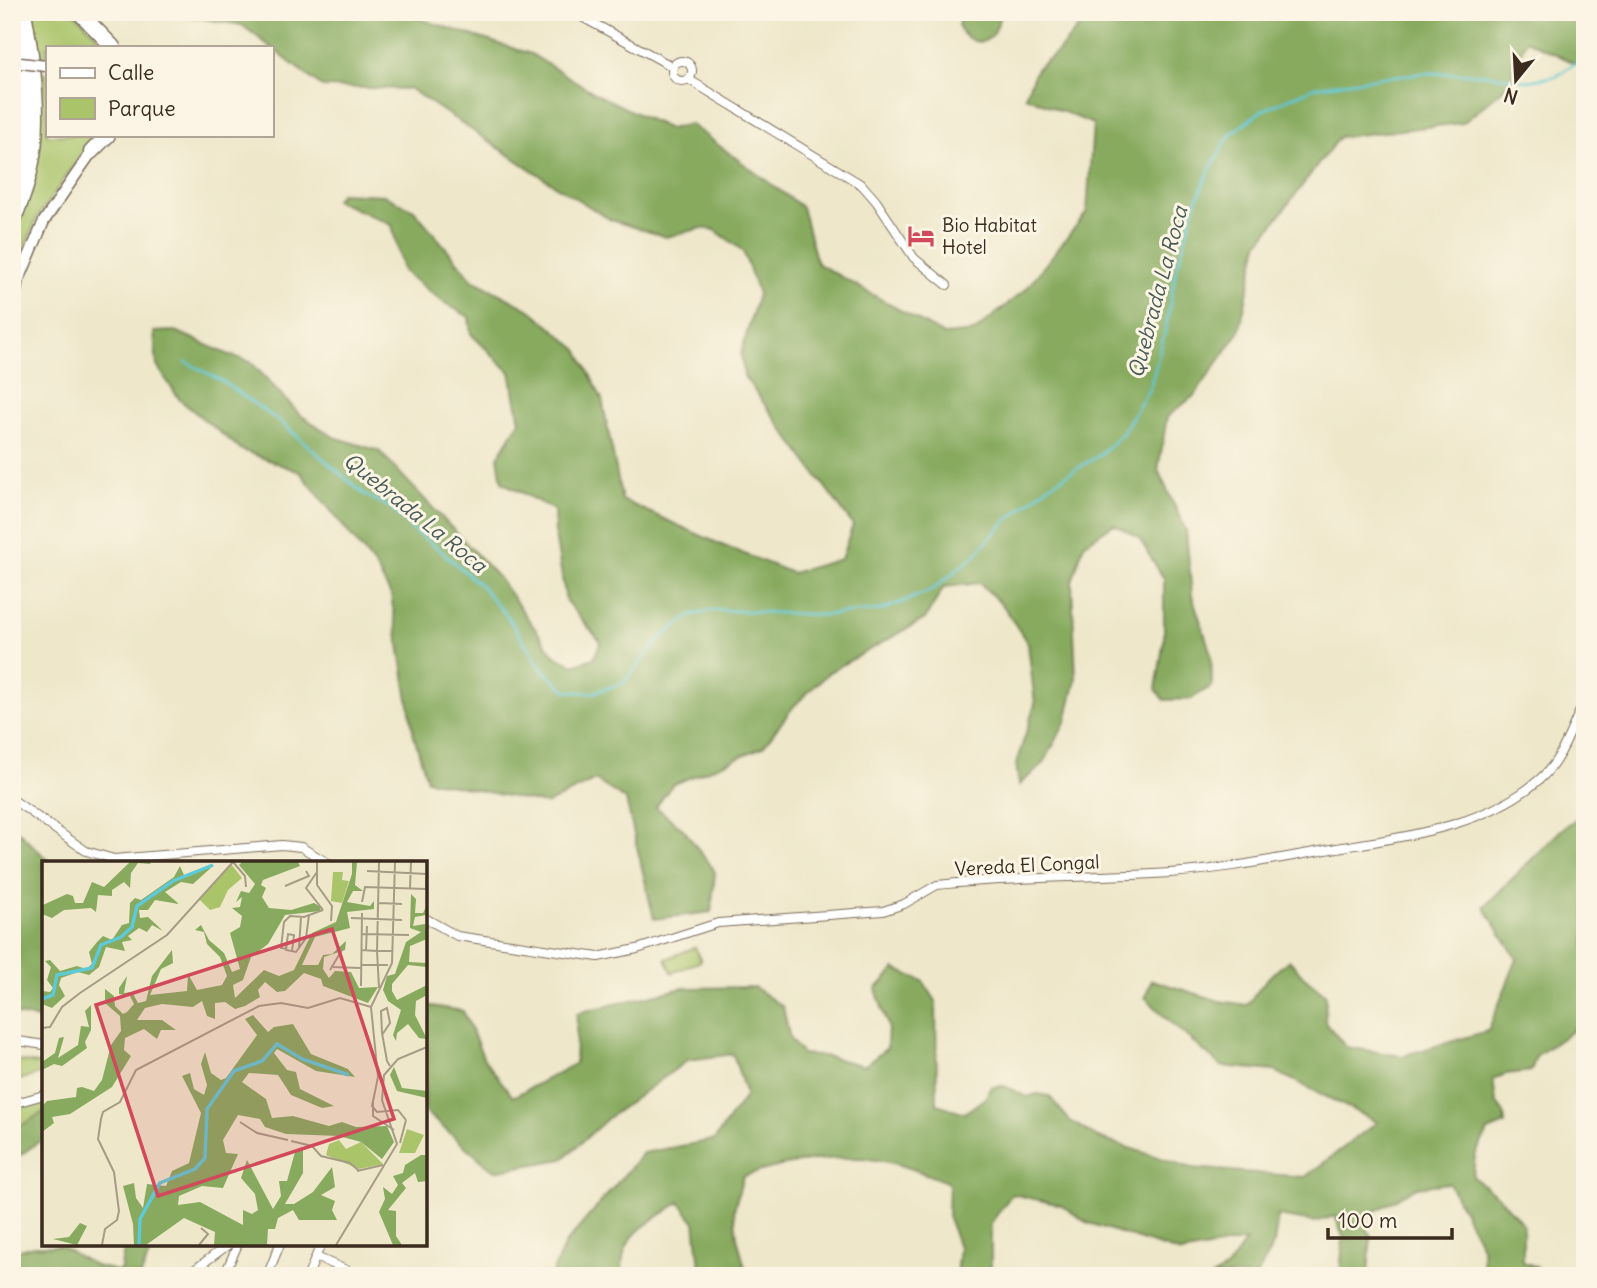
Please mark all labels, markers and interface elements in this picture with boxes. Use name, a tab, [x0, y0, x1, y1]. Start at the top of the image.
legend	[46, 46, 273, 136]
north arrow	[1482, 46, 1552, 116]
text: Calle	[108, 59, 154, 86]
text: N	[1501, 83, 1521, 110]
text: Parque	[108, 95, 176, 122]
water label: Quebrada La Roca	[1122, 202, 1194, 380]
place label: Bio Habitat Hotel	[942, 213, 1037, 259]
hotel icon: Bio Habitat Hotel	[906, 221, 936, 251]
water label: Quebrada La Roca	[338, 447, 493, 579]
street label: Vereda El Congal	[954, 849, 1100, 881]
inset map	[42, 861, 427, 1246]
scale bar	[1328, 1197, 1452, 1241]
text: 100 m	[1338, 1207, 1397, 1234]

